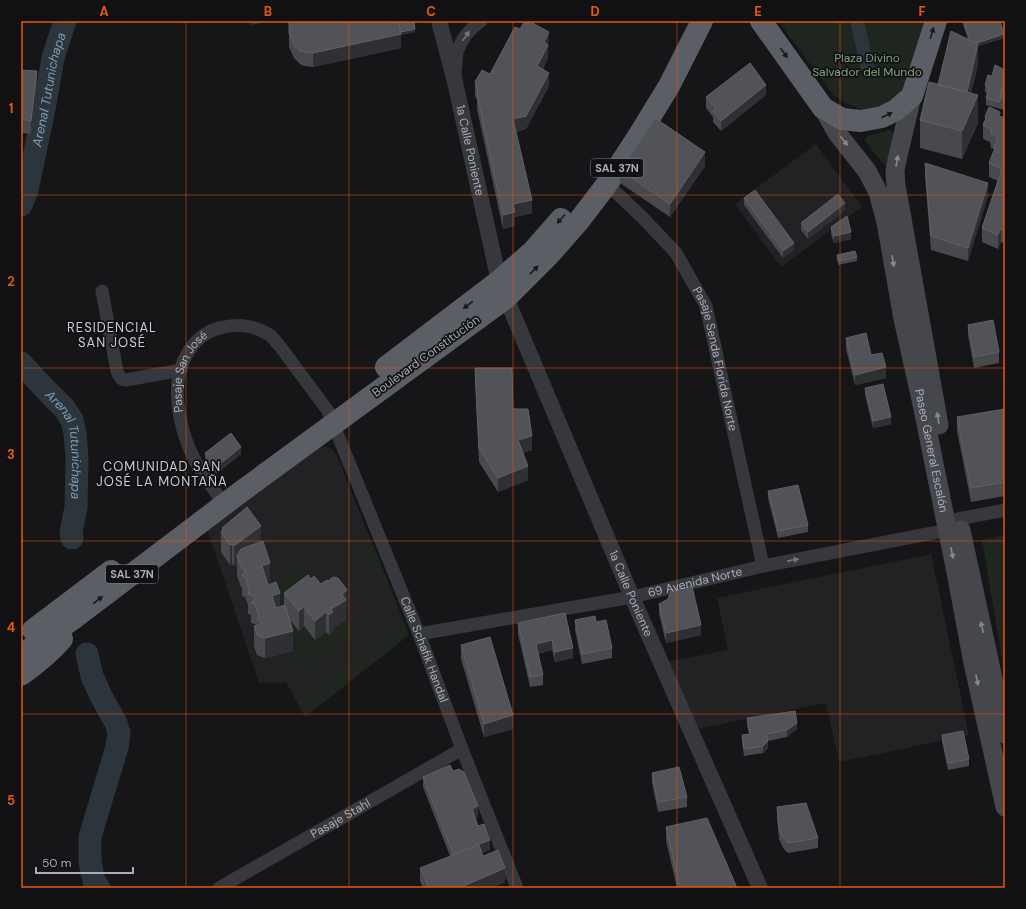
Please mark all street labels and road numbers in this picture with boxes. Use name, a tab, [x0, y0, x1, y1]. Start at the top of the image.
street label: 1a Calle Poniente	[452, 103, 488, 197]
road number: SAL 37N	[591, 159, 643, 177]
street label: Pasaje Senda Florida Norte	[689, 284, 741, 433]
street label: Boulevard Constitución	[369, 311, 483, 400]
street label: Pasaje San José	[169, 327, 211, 414]
street label: Paseo General Escalón	[911, 387, 952, 514]
street label: 1a Calle Poniente	[605, 548, 657, 639]
street label: 69 Avenida Norte	[646, 563, 744, 601]
road number: SAL 37N	[106, 565, 158, 583]
street label: Calle Schafik Handal	[397, 594, 452, 705]
street label: Pasaje Stahl	[308, 795, 373, 842]

